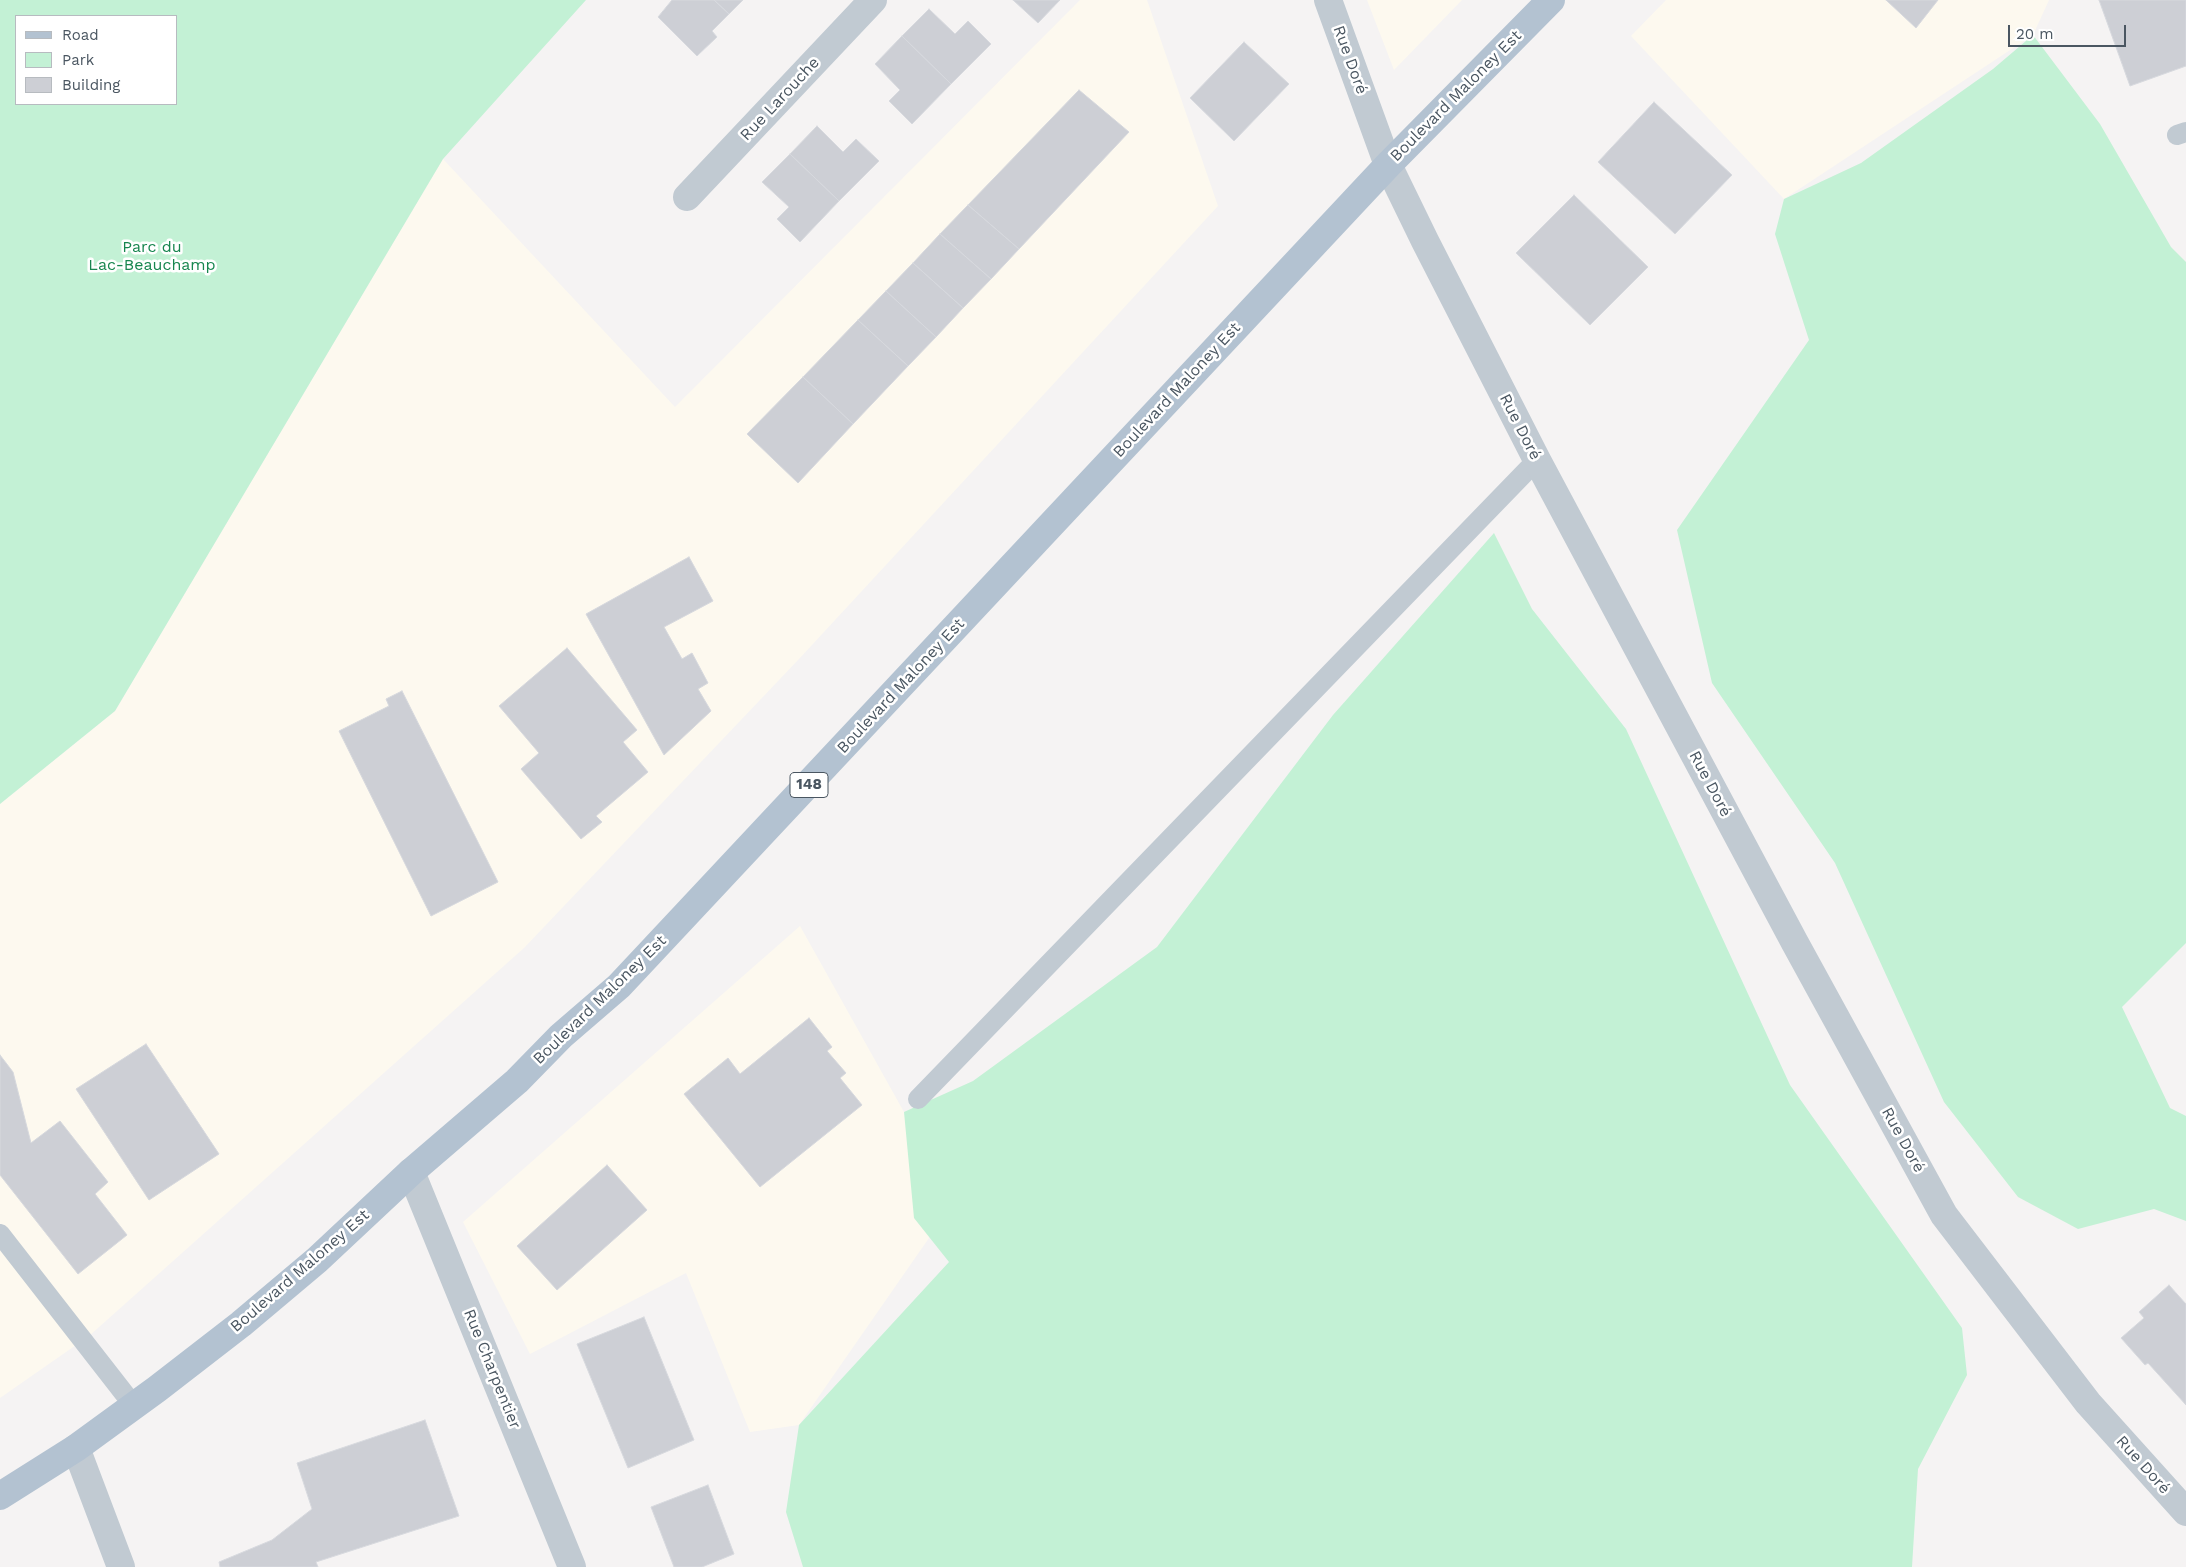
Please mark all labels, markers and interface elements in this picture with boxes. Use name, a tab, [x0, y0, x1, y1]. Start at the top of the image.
legend	[15, 15, 178, 105]
scale bar	[2011, 15, 2128, 47]
street label: Rue Doré	[1329, 23, 1371, 97]
text: 20 m	[2016, 25, 2054, 43]
text: Road	[62, 26, 99, 44]
street label: Boulevard Maloney Est	[1386, 26, 1526, 166]
text: Park	[62, 51, 94, 69]
street label: Rue Larouche	[736, 53, 824, 145]
text: Building	[62, 76, 120, 94]
park label: Parc du Lac-Beauchamp	[88, 237, 216, 275]
street label: Boulevard Maloney Est	[1109, 318, 1245, 462]
street label: Rue Doré	[1495, 391, 1545, 463]
street label: Boulevard Maloney Est	[833, 614, 969, 758]
street label: Rue Doré	[1685, 748, 1735, 820]
road number: 148	[790, 772, 828, 798]
street label: Boulevard Maloney Est	[529, 931, 671, 1069]
street label: Rue Doré	[1877, 1104, 1929, 1176]
street label: Boulevard Maloney Est	[227, 1205, 373, 1337]
street label: Rue Charpentier	[459, 1306, 525, 1432]
street label: Rue Doré	[2112, 1432, 2174, 1498]

